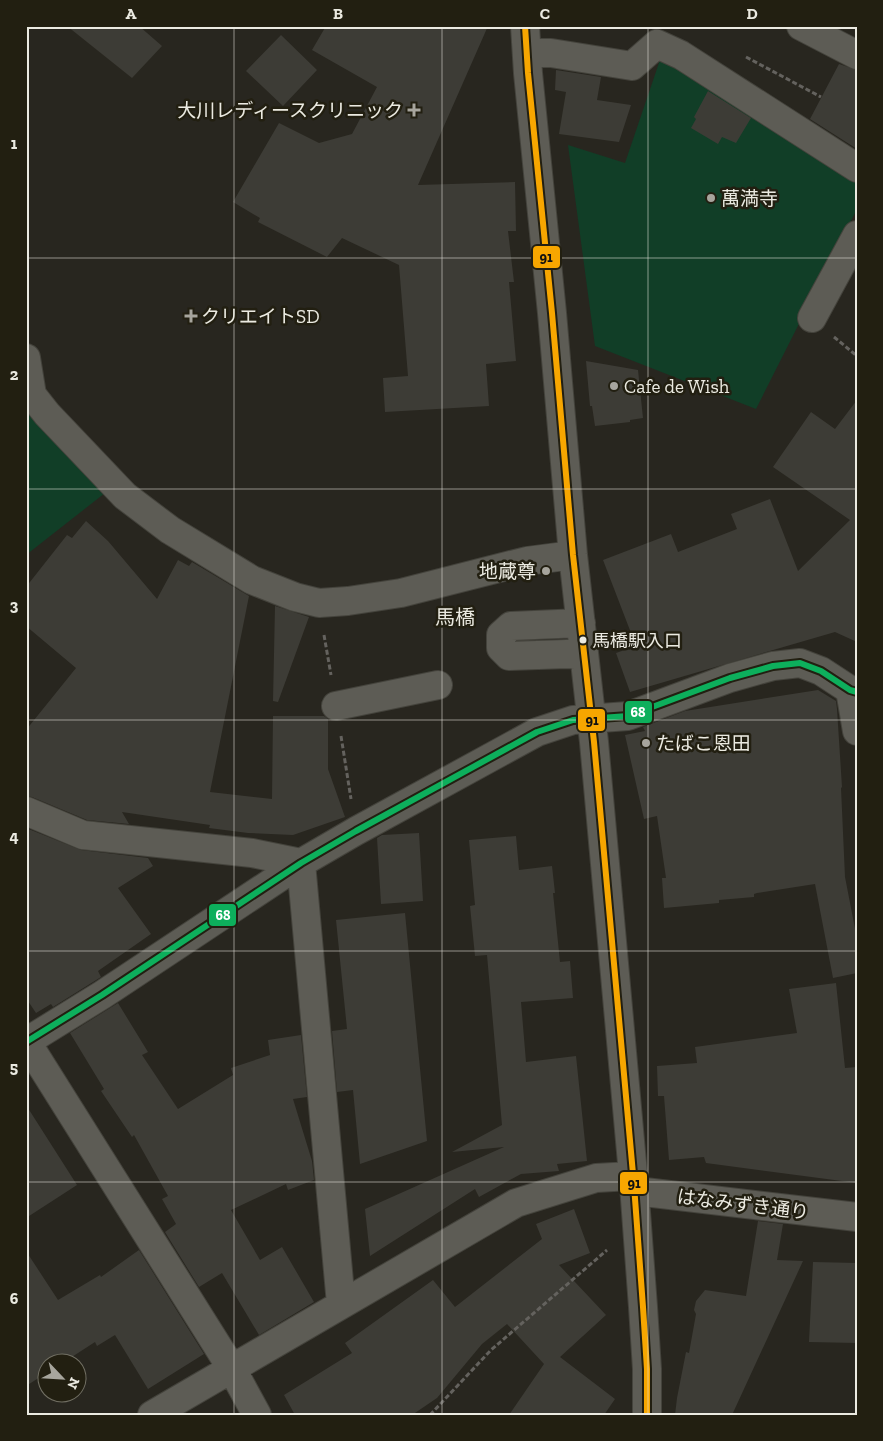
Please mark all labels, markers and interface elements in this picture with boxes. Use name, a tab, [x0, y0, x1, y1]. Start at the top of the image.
text: A	[126, 4, 137, 23]
text: B	[333, 4, 343, 23]
text: C	[540, 4, 550, 23]
text: D	[746, 4, 758, 23]
place label: 大川レディースクリニック	[177, 99, 403, 122]
marker: 大川レディースクリニック	[407, 103, 421, 117]
text: 1	[11, 134, 18, 153]
place label: 萬満寺	[721, 187, 778, 210]
marker: 萬満寺	[705, 192, 717, 204]
line badge: 91	[532, 245, 561, 269]
text: 91	[539, 249, 553, 266]
place label: クリエイトSD	[201, 305, 320, 328]
marker: クリエイトSD	[185, 310, 197, 322]
text: 2	[10, 365, 19, 384]
place label: Cafe de Wish	[624, 375, 730, 398]
marker: Cafe de Wish	[608, 380, 620, 392]
place label: 地蔵尊	[479, 560, 536, 583]
marker: 地蔵尊	[540, 565, 552, 577]
text: 3	[10, 596, 19, 615]
district label: 馬橋	[435, 605, 475, 629]
place label: 馬橋駅入口	[592, 630, 682, 652]
marker: 馬橋駅入口	[578, 635, 588, 645]
line badge: 68	[624, 700, 653, 724]
text: 68	[630, 704, 646, 721]
line badge: 91	[577, 708, 606, 732]
text: 91	[585, 712, 599, 729]
place label: たばこ恩田	[656, 732, 751, 755]
marker: たばこ恩田	[640, 737, 652, 749]
text: 4	[9, 827, 19, 846]
line badge: 68	[208, 903, 237, 927]
text: 68	[215, 907, 231, 924]
text: 5	[10, 1058, 18, 1077]
line badge: 91	[619, 1171, 648, 1195]
text: 91	[627, 1175, 641, 1192]
street label: はなみずき通り	[676, 1185, 810, 1224]
text: 6	[10, 1289, 19, 1308]
north arrow	[38, 1354, 88, 1404]
text: N	[63, 1375, 83, 1392]

